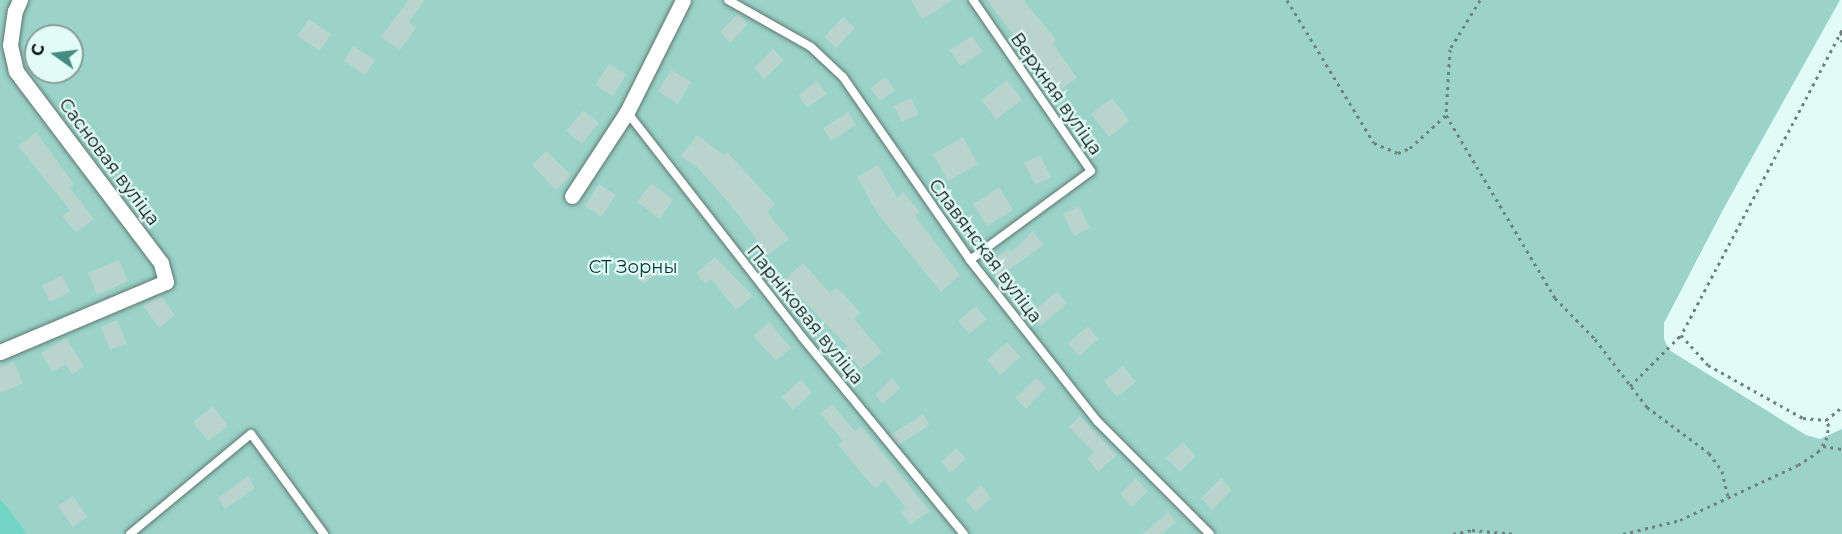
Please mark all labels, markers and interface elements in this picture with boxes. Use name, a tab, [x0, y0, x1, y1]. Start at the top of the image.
north arrow	[24, 24, 84, 84]
street label: Верхняя вуліца	[1006, 29, 1106, 159]
text: С	[27, 42, 49, 58]
street label: Сасновая вуліца	[54, 94, 164, 230]
street label: Славянская вуліца	[924, 175, 1046, 327]
street label: Парніковая вуліца	[742, 241, 868, 389]
park label: СТ Зорны	[588, 256, 678, 278]

